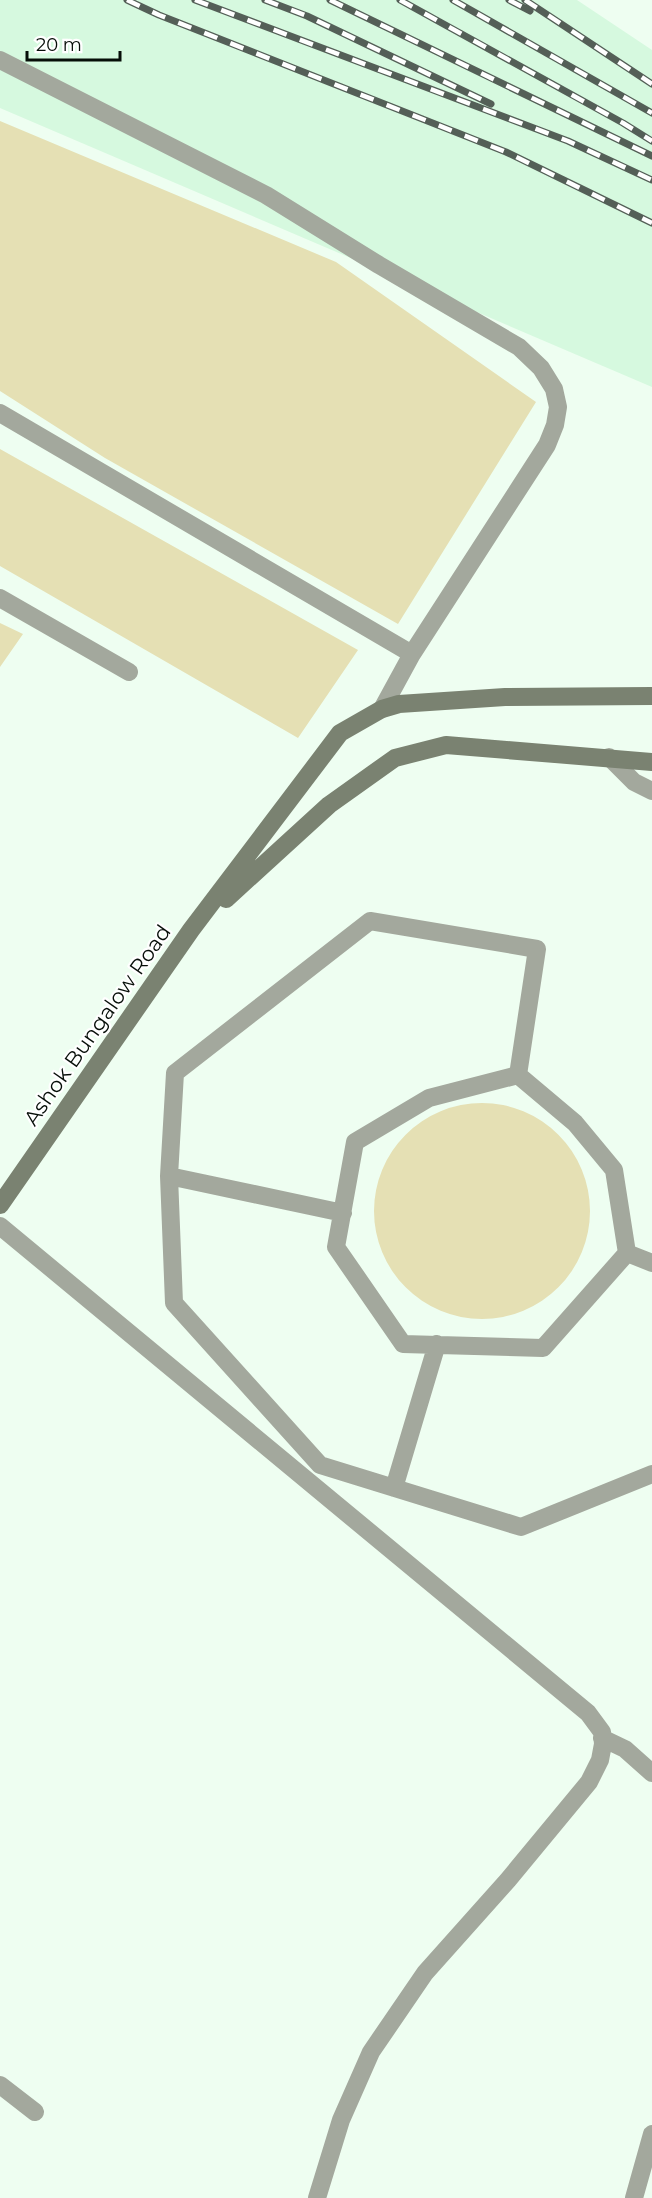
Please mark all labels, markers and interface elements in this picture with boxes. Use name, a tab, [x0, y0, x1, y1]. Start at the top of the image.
scale bar	[27, 24, 120, 62]
text: 20 m	[36, 34, 82, 56]
street label: Ashok Bungalow Road	[18, 920, 176, 1130]

